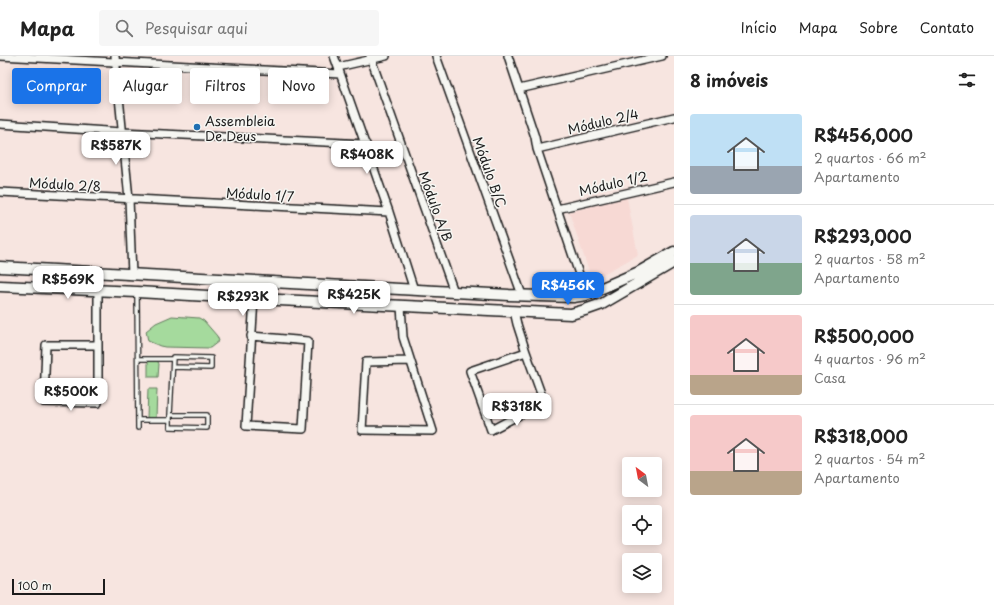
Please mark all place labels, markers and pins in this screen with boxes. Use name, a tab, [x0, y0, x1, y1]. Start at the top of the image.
place label: Assembleia De Deus	[205, 111, 275, 145]
marker: Assembleia De Deus	[192, 122, 202, 132]
pin: R$587K	[83, 132, 149, 166]
pin: R$408K	[334, 141, 400, 175]
pin: R$569K	[35, 266, 101, 300]
pin: R$456K	[535, 272, 601, 306]
pin: R$425K	[321, 281, 387, 315]
pin: R$293K	[210, 283, 276, 317]
pin: R$500K	[38, 378, 104, 412]
pin: R$318K	[484, 393, 550, 427]

